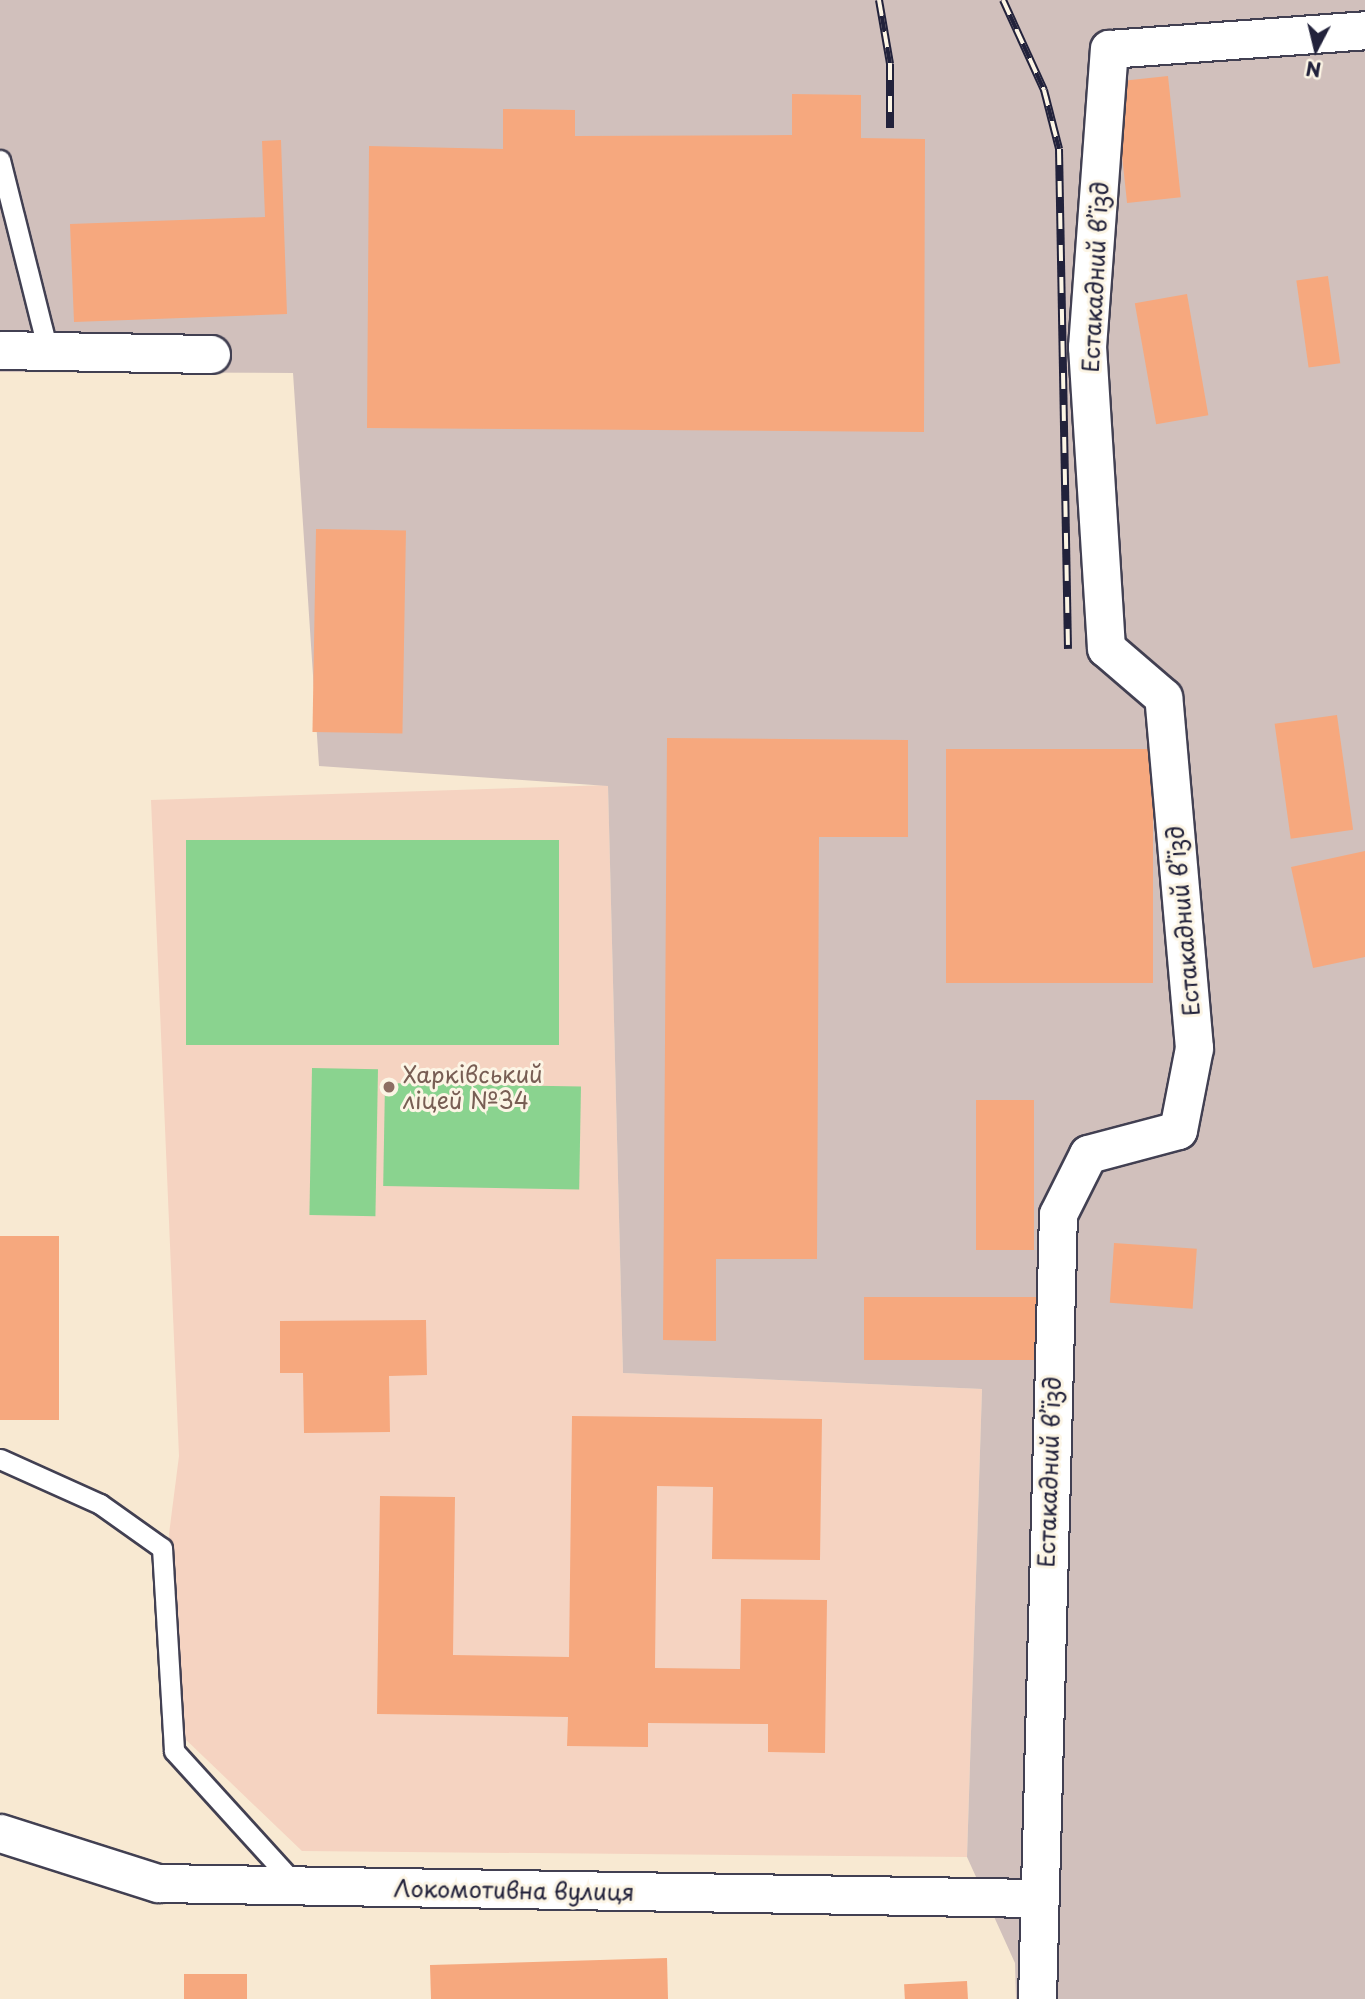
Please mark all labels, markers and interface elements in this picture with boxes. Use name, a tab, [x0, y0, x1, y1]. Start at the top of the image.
north arrow	[1281, 14, 1351, 84]
text: N	[1304, 55, 1323, 85]
street label: Естакадний в’їзд	[1076, 181, 1114, 373]
street label: Естакадний в’їзд	[1161, 825, 1205, 1017]
place label: Харківський ліцей №34	[403, 1060, 543, 1114]
marker: Харківський ліцей №34	[381, 1079, 397, 1095]
street label: Естакадний в’їзд	[1032, 1376, 1066, 1568]
street label: Локомотивна вулиця	[393, 1874, 635, 1906]

